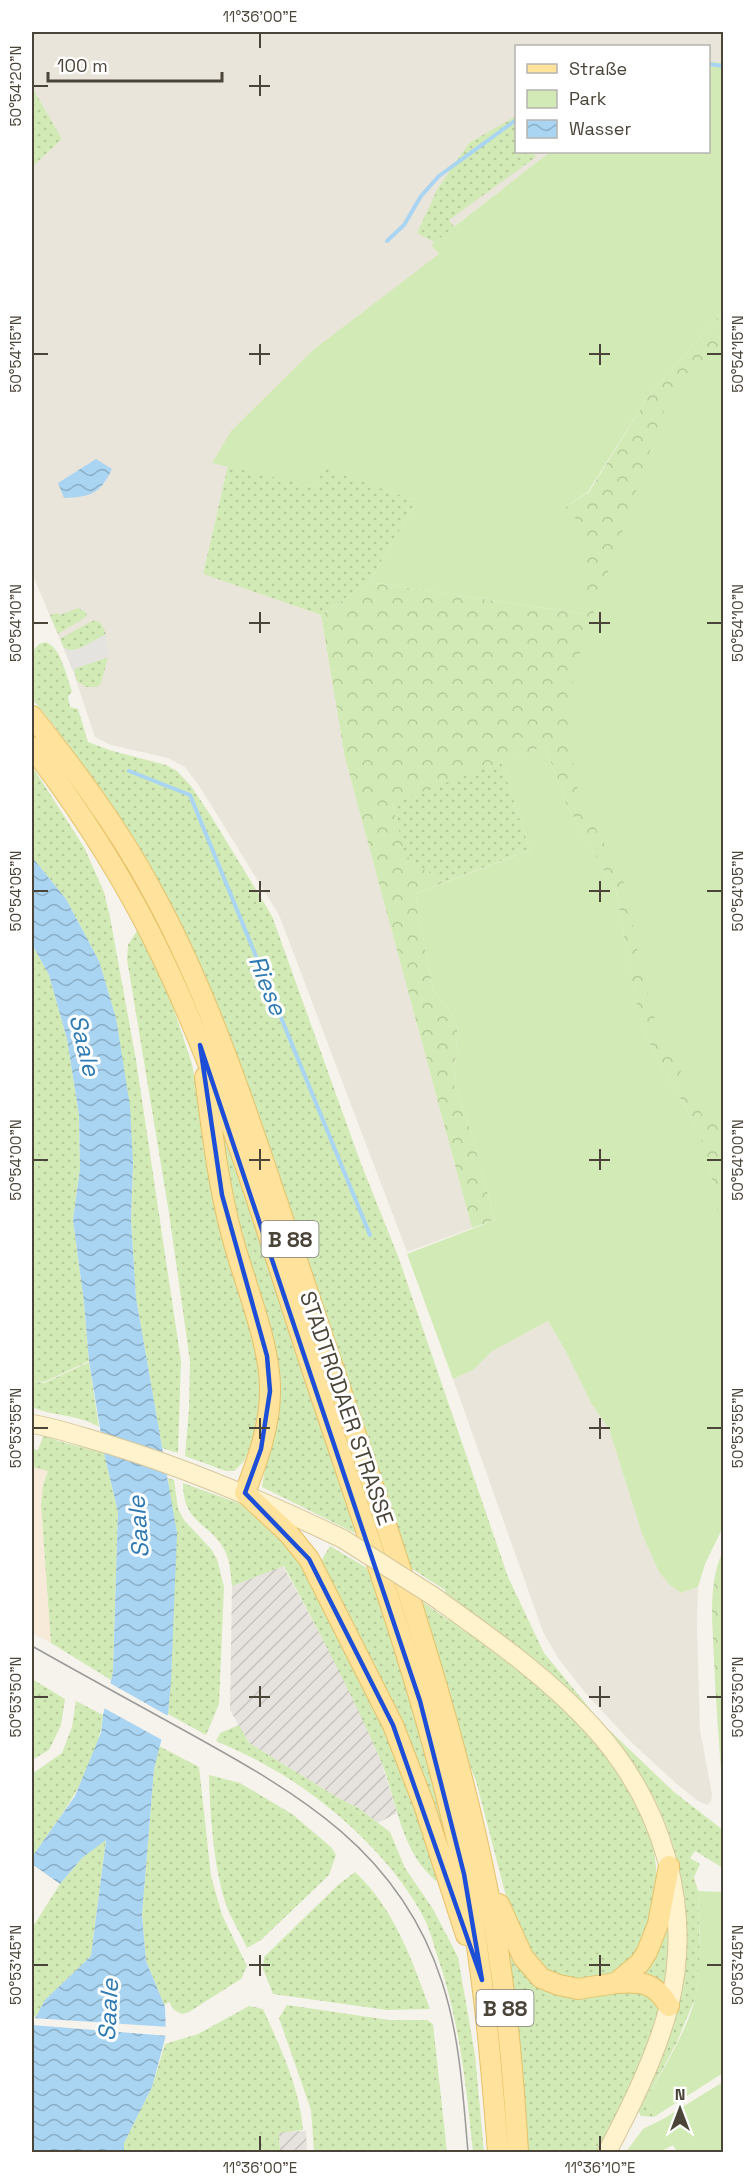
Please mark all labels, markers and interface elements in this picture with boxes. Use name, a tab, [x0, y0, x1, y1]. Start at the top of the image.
text: 11°36'00"E	[223, 7, 297, 26]
scale bar	[48, 45, 222, 83]
legend	[515, 45, 710, 153]
text: 50°54'20"N	[6, 46, 25, 126]
text: 100 m	[57, 54, 108, 77]
text: Straße	[569, 57, 627, 80]
text: Park	[569, 87, 607, 110]
text: Wasser	[569, 117, 631, 140]
text: 50°54'15"N	[6, 315, 25, 393]
text: 50°54'15"N	[728, 315, 747, 393]
text: 50°54'10"N	[6, 584, 25, 662]
text: 50°54'10"N	[728, 584, 747, 662]
text: 50°54'05"N	[6, 851, 25, 931]
text: 50°54'05"N	[728, 851, 747, 931]
water label: Riese	[242, 950, 294, 1020]
water label: Saale	[62, 1011, 108, 1080]
text: 50°54'00"N	[6, 1119, 25, 1201]
text: 50°54'00"N	[728, 1119, 747, 1201]
road number: B 88	[262, 1221, 318, 1257]
street label: STADTRODAER STRASSE	[294, 1287, 400, 1529]
text: 50°53'55"N	[6, 1388, 25, 1468]
text: 50°53'55"N	[728, 1388, 747, 1468]
water label: Saale	[120, 1494, 156, 1559]
text: 50°53'50"N	[6, 1656, 25, 1738]
text: 50°53'50"N	[728, 1656, 747, 1738]
text: 50°53'45"N	[6, 1925, 25, 2005]
text: 50°53'45"N	[728, 1925, 747, 2005]
water label: Saale	[91, 1977, 125, 2042]
road number: B 88	[476, 1990, 534, 2026]
north arrow	[650, 2079, 710, 2139]
text: N	[675, 2084, 685, 2105]
text: 11°36'00"E	[223, 2158, 297, 2177]
text: 11°36'10"E	[565, 2158, 635, 2177]

